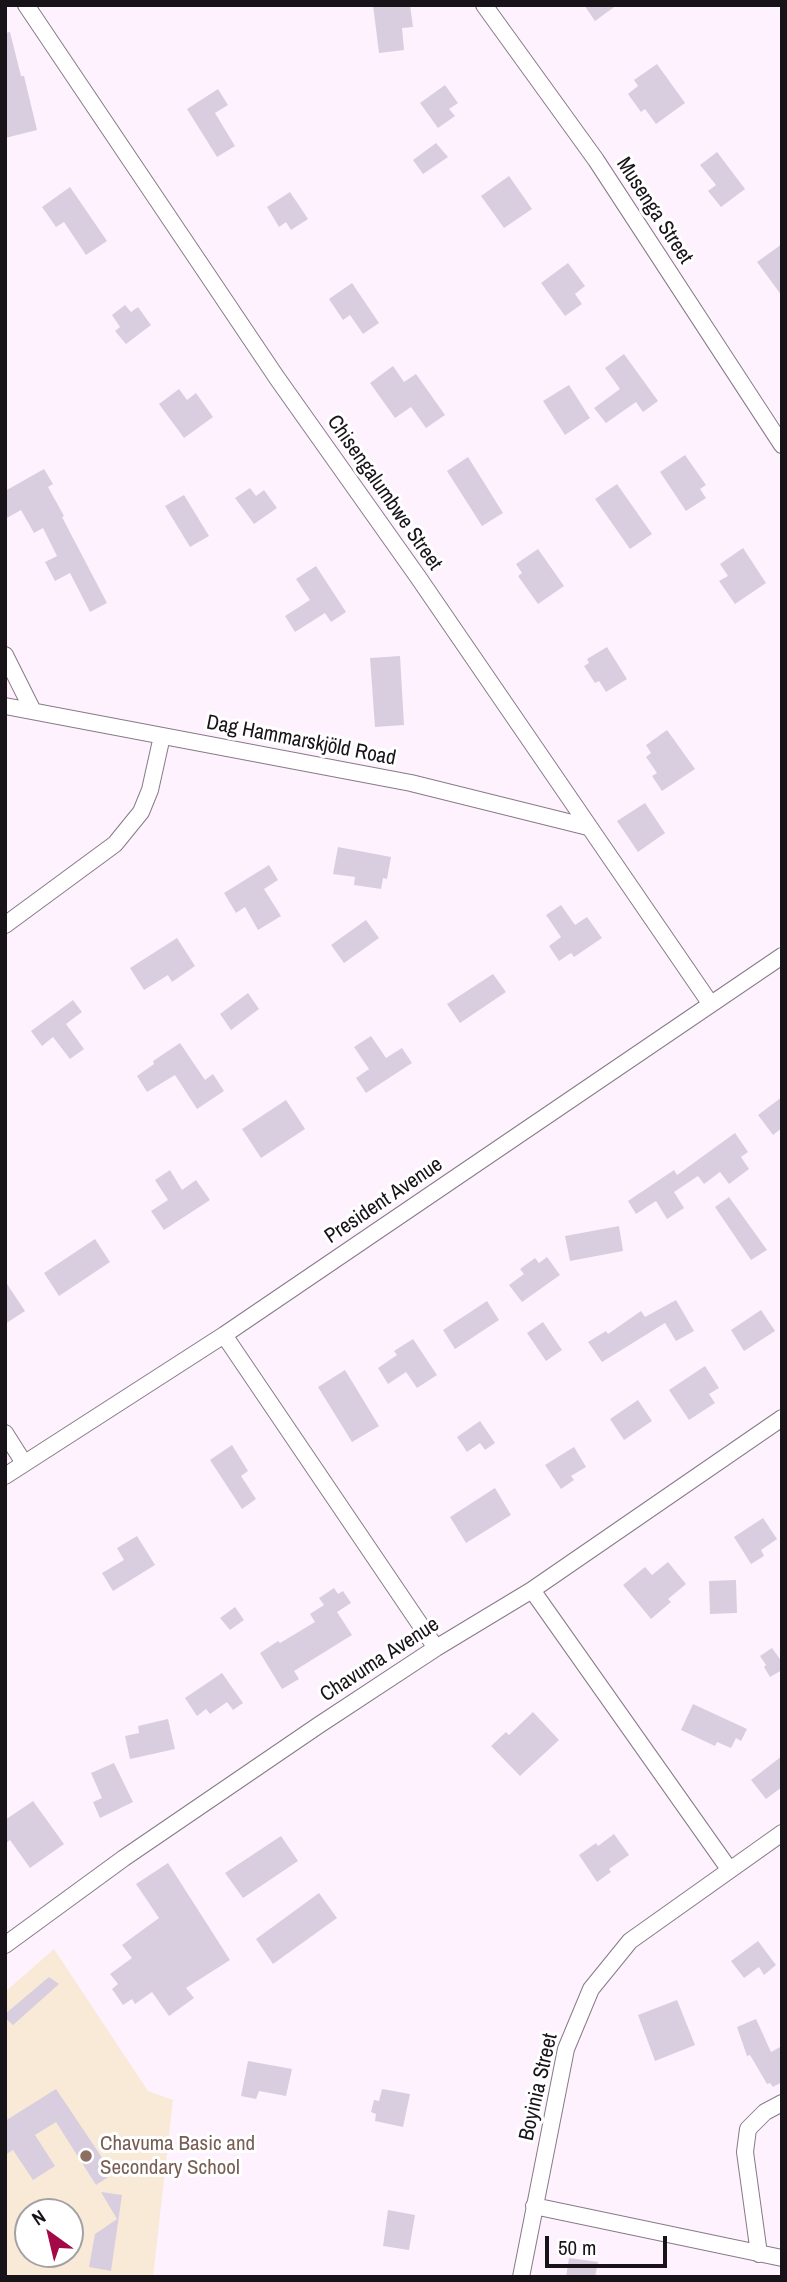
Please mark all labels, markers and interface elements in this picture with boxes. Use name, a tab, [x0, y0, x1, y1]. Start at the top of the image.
street label: Musenga Street	[610, 153, 698, 269]
street label: Chisengalumbwe Street	[321, 411, 447, 575]
street label: Dag Hammarskjöld Road	[204, 710, 398, 772]
street label: President Avenue	[320, 1152, 448, 1250]
street label: Chavuma Avenue	[316, 1612, 444, 1708]
street label: Boyinia Street	[514, 2031, 564, 2143]
place label: Chavuma Basic and Secondary School	[100, 2131, 255, 2181]
marker: Chavuma Basic and Secondary School	[78, 2148, 94, 2164]
north arrow	[14, 2198, 84, 2268]
text: N	[26, 2203, 50, 2231]
scale bar	[549, 2222, 672, 2266]
text: 50 m	[558, 2233, 596, 2262]

